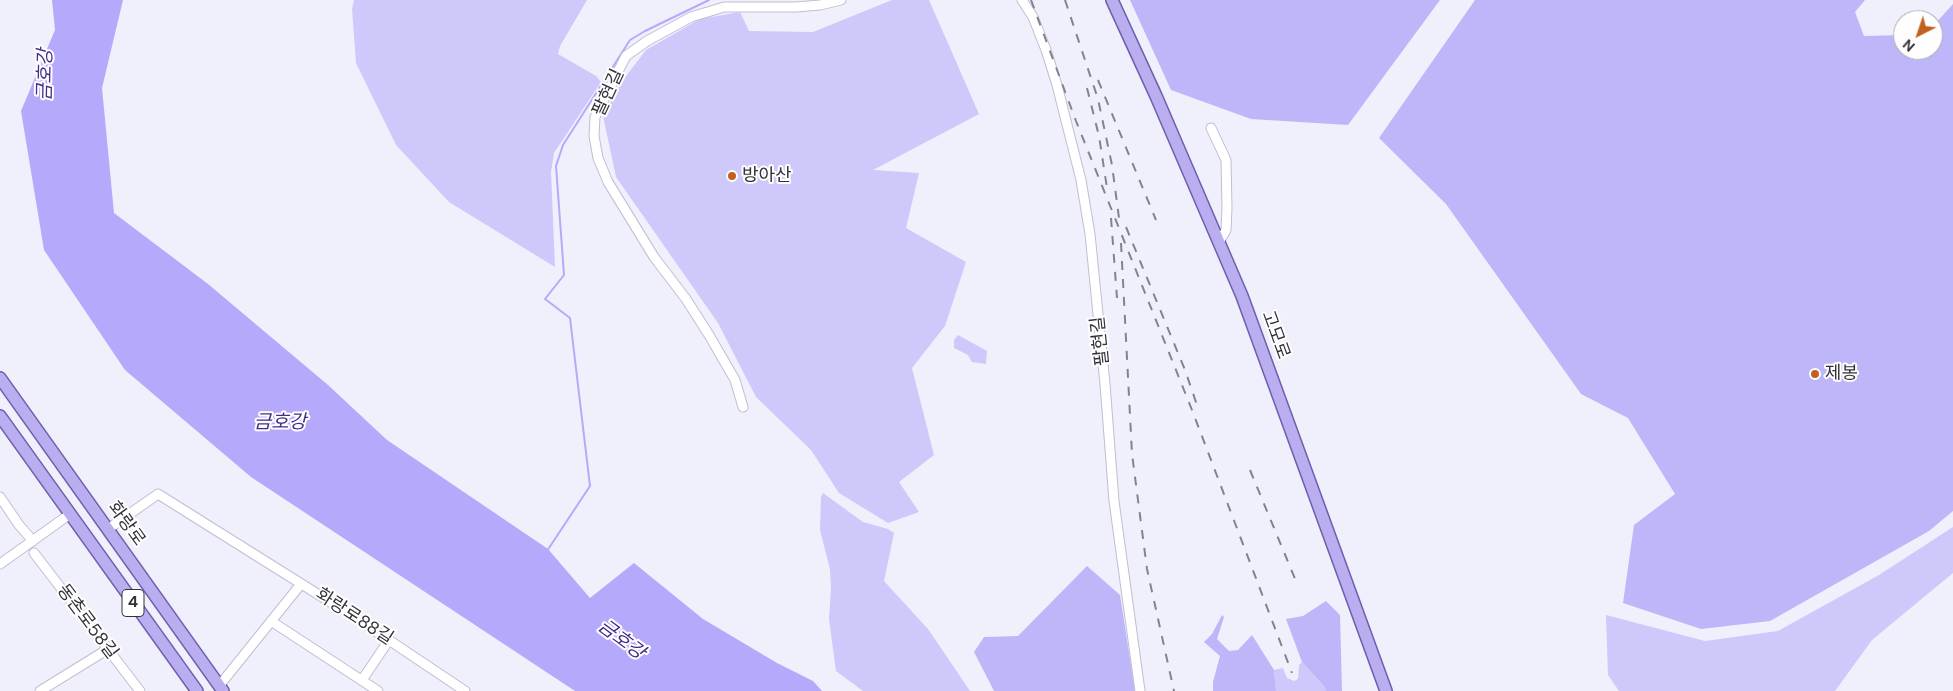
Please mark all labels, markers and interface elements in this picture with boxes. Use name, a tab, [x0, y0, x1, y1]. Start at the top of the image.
north arrow	[1893, 10, 1943, 60]
text: N	[1899, 35, 1919, 56]
water label: 금호강	[34, 49, 58, 101]
street label: 팔현길	[589, 66, 629, 120]
place label: 방아산	[742, 165, 792, 187]
marker: 방아산	[726, 170, 738, 182]
street label: 고모로	[1256, 308, 1294, 362]
street label: 팔현길	[1088, 315, 1114, 367]
place label: 제봉	[1825, 363, 1858, 385]
marker: 제봉	[1809, 368, 1821, 380]
water label: 금호강	[254, 412, 306, 434]
street label: 화랑로	[103, 498, 149, 550]
street label: 동촌로58길	[52, 580, 122, 664]
street label: 화랑로88길	[311, 584, 397, 650]
road number: 4	[122, 590, 144, 616]
water label: 금호강	[593, 615, 649, 665]

